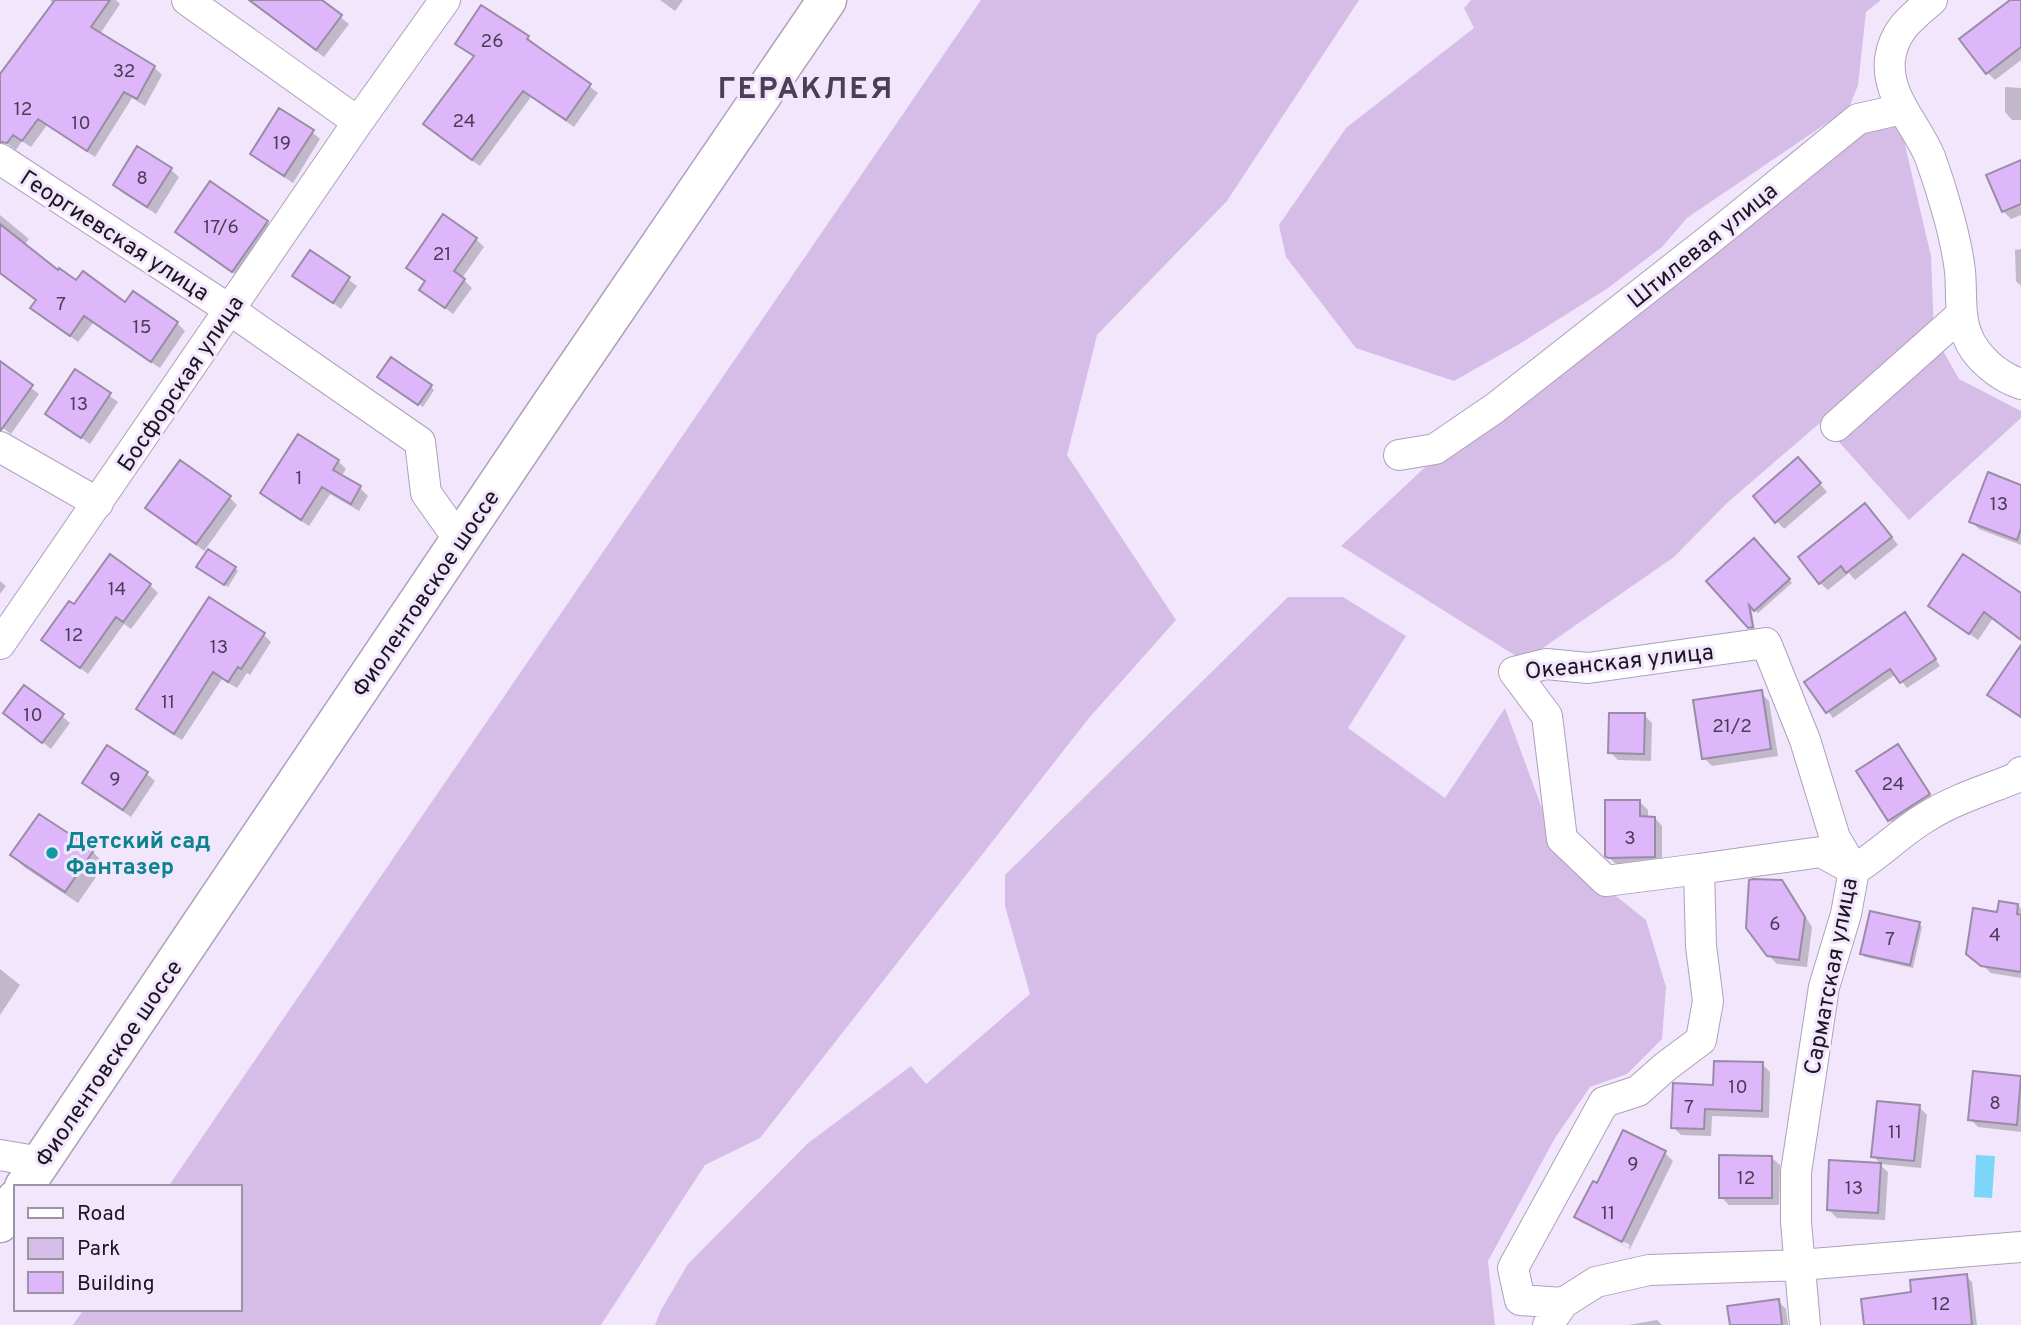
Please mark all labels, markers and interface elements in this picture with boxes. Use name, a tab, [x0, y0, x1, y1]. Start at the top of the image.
house number: 26	[481, 30, 503, 54]
house number: 32	[113, 60, 135, 84]
district label: ГЕРАКЛЕЯ	[718, 72, 894, 109]
house number: 12	[14, 98, 32, 122]
house number: 24	[452, 110, 476, 134]
house number: 10	[71, 112, 91, 136]
house number: 19	[273, 132, 291, 156]
street label: Георгиевская улица	[14, 165, 214, 309]
house number: 8	[136, 167, 148, 191]
street label: Штилевая улица	[1623, 178, 1784, 316]
house number: 17/6	[203, 216, 239, 240]
house number: 21	[433, 243, 451, 267]
street label: Босфорская улица	[112, 291, 252, 478]
house number: 7	[56, 293, 66, 317]
house number: 15	[133, 316, 151, 340]
house number: 13	[70, 393, 88, 417]
house number: 1	[295, 467, 303, 491]
street label: Фиолентовское шоссе	[347, 485, 507, 704]
house number: 13	[1990, 493, 2008, 517]
house number: 14	[108, 578, 126, 602]
house number: 12	[65, 624, 83, 648]
house number: 13	[210, 636, 228, 660]
street label: Океанская улица	[1523, 639, 1715, 688]
house number: 11	[161, 691, 175, 715]
house number: 10	[23, 704, 43, 728]
house number: 21/2	[1712, 715, 1752, 739]
house number: 9	[109, 768, 121, 792]
house number: 24	[1881, 773, 1905, 797]
house number: 3	[1624, 827, 1636, 851]
place label: Детский сад Фантазер	[66, 828, 211, 883]
marker: Детский сад Фантазер	[44, 845, 60, 861]
street label: Сарматская улица	[1799, 876, 1866, 1077]
house number: 6	[1769, 913, 1781, 937]
house number: 4	[1989, 924, 2001, 948]
house number: 7	[1885, 928, 1895, 952]
street label: Фиолентовское шоссе	[30, 955, 190, 1174]
house number: 10	[1728, 1076, 1748, 1100]
house number: 8	[1989, 1092, 2001, 1116]
house number: 7	[1684, 1096, 1694, 1120]
house number: 11	[1888, 1121, 1902, 1145]
house number: 9	[1627, 1153, 1639, 1177]
house number: 12	[1737, 1167, 1755, 1191]
house number: 13	[1845, 1177, 1863, 1201]
legend	[14, 1185, 242, 1311]
text: Road	[77, 1201, 126, 1228]
house number: 11	[1601, 1202, 1615, 1226]
text: Park	[77, 1236, 120, 1263]
text: Building	[77, 1271, 155, 1298]
house number: 12	[1932, 1293, 1950, 1317]

